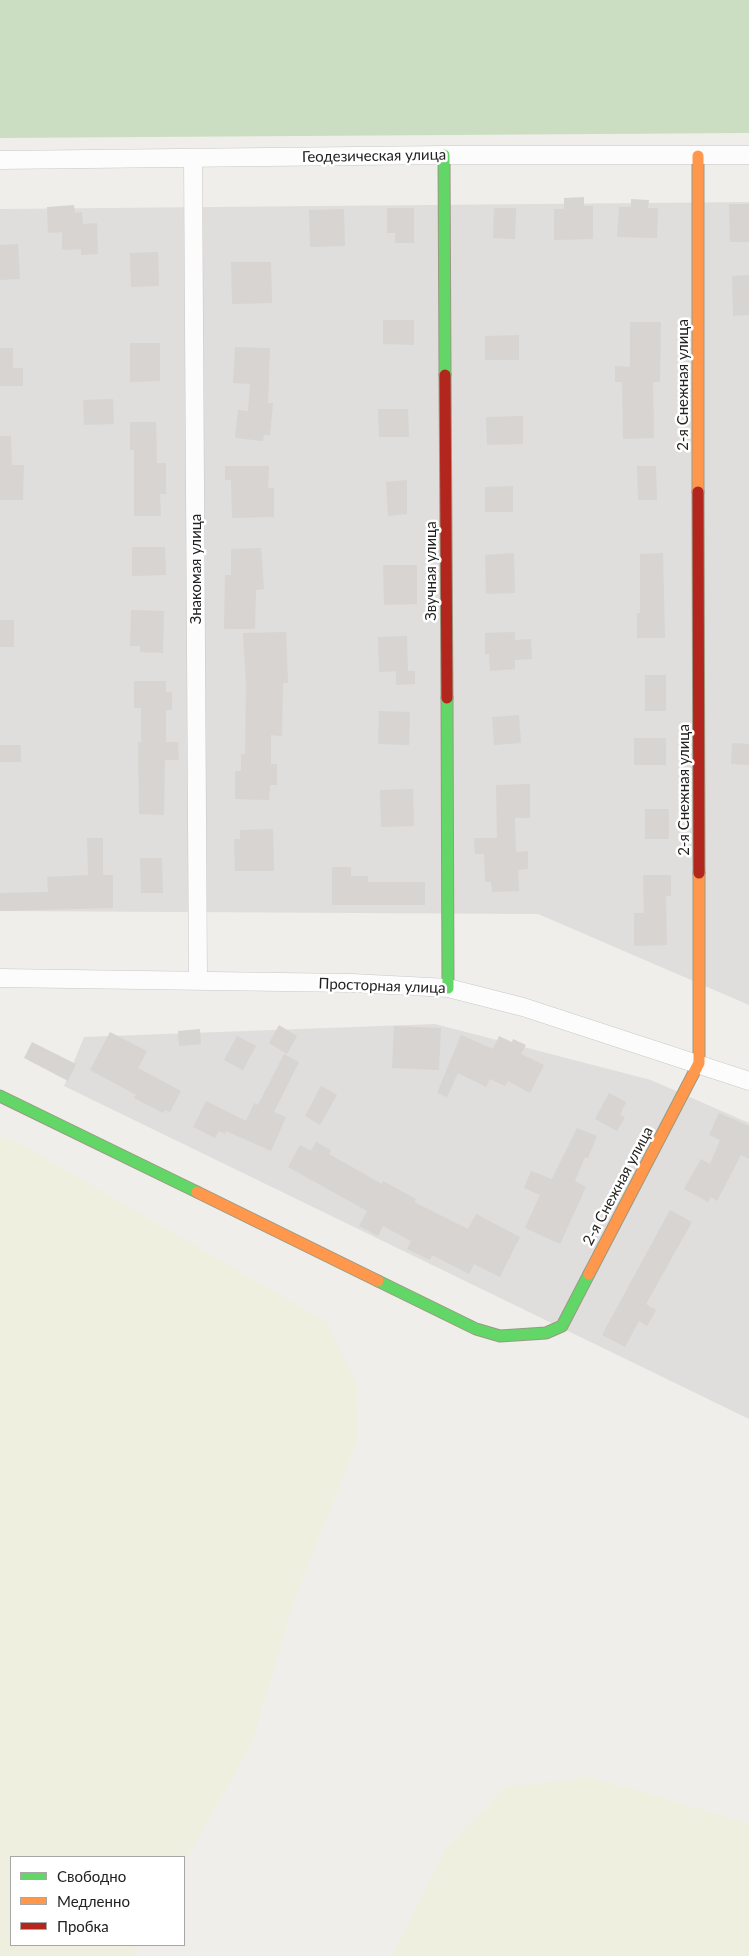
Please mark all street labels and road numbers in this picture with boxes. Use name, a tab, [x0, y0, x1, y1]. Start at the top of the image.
street label: Геодезическая улица	[302, 146, 446, 166]
street label: 2-я Снежная улица	[674, 319, 692, 451]
street label: Знакомая улица	[187, 514, 205, 624]
street label: Звучная улица	[422, 521, 440, 621]
street label: 2-я Снежная улица	[675, 724, 693, 856]
street label: Просторная улица	[318, 975, 446, 997]
street label: 2-я Снежная улица	[579, 1124, 657, 1248]

